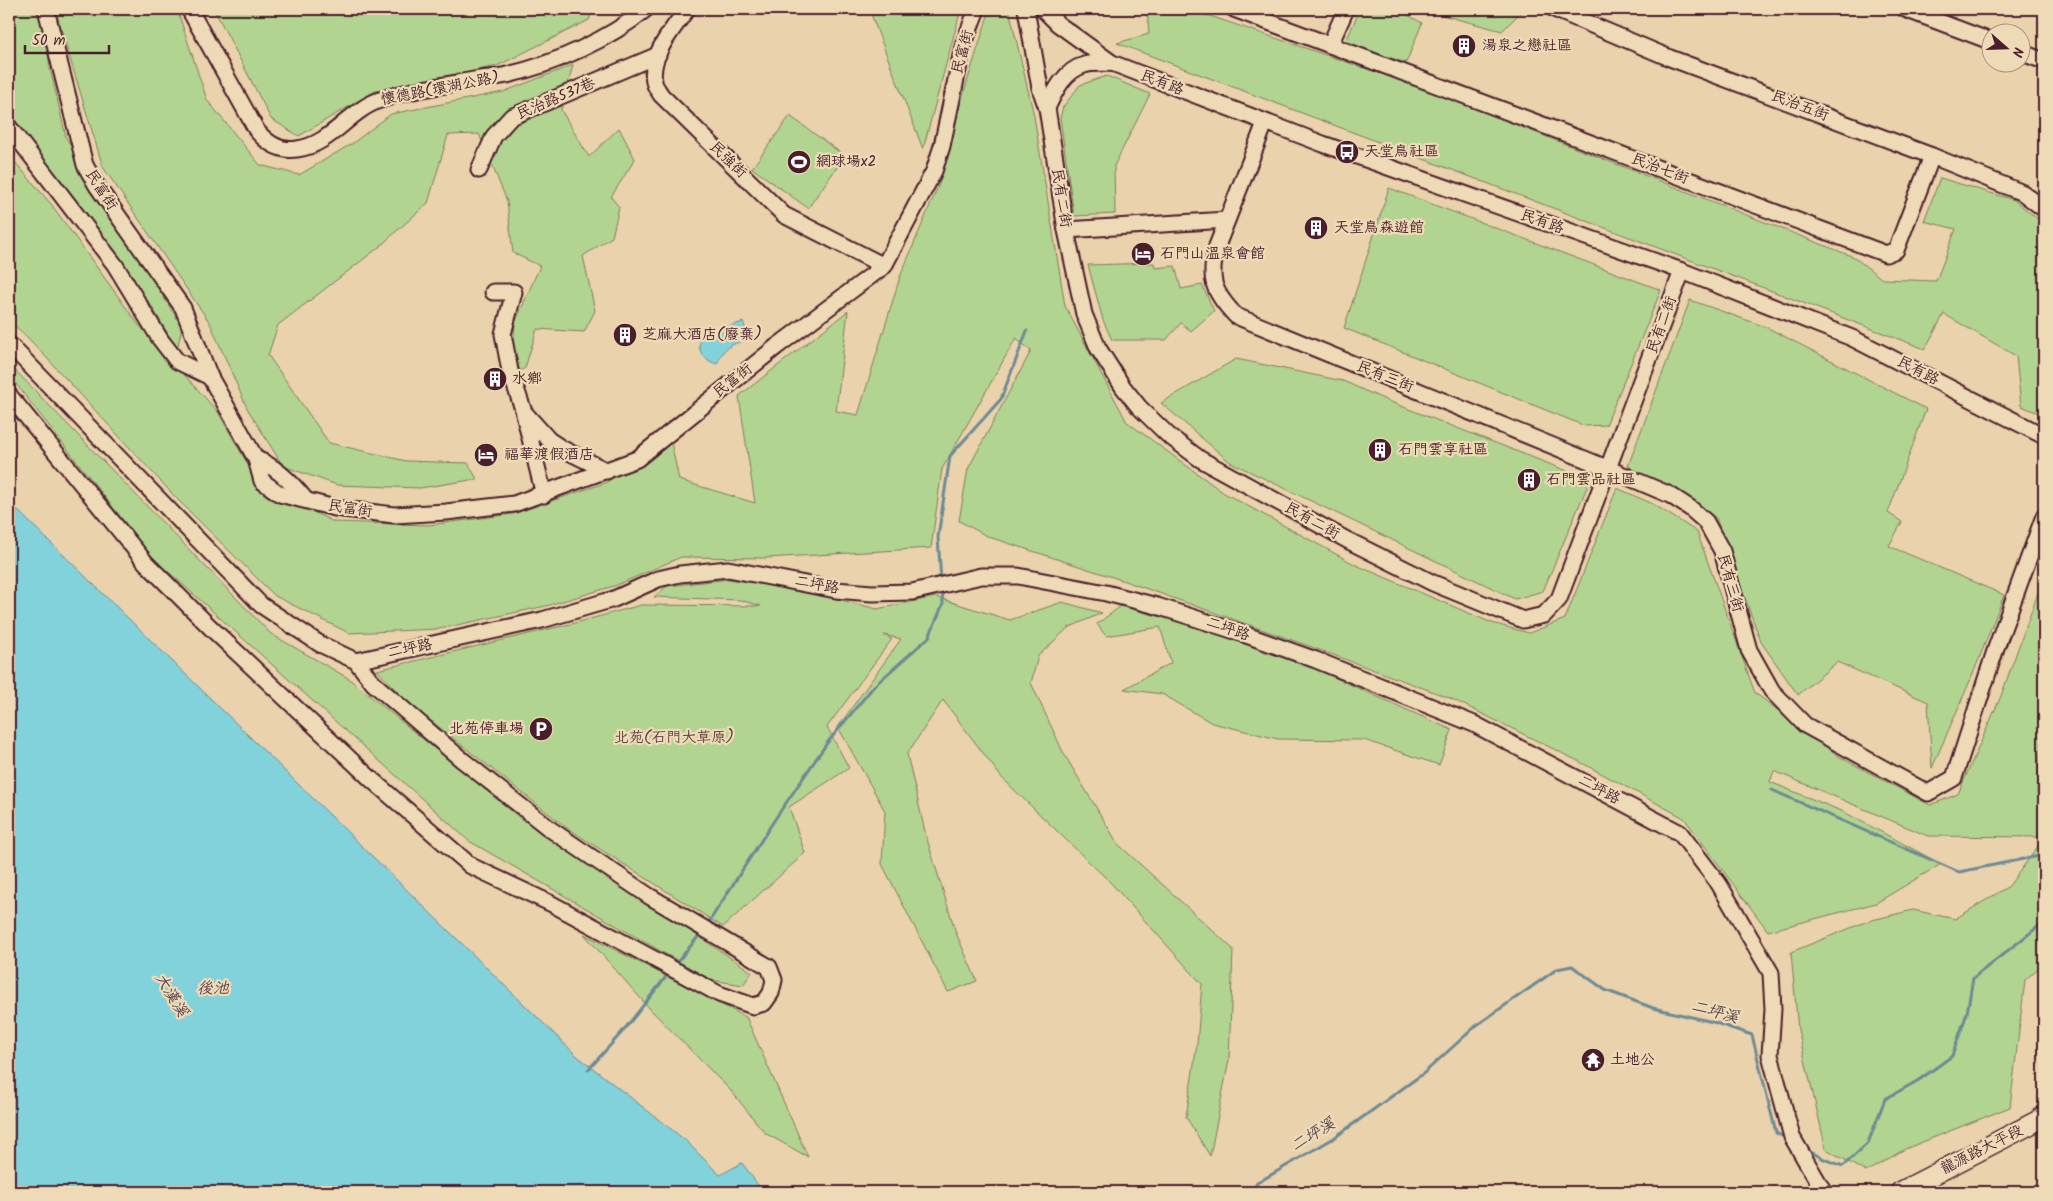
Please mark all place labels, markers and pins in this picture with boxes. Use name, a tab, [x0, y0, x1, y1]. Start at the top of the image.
building icon: 湯泉之戀社區	[1451, 33, 1477, 59]
place label: 湯泉之戀社區	[1482, 34, 1572, 58]
bus stop icon: 天堂鳥社區	[1334, 139, 1360, 165]
place label: 天堂鳥社區	[1364, 140, 1439, 164]
sports icon: 網球場x2	[786, 149, 812, 175]
place label: 網球場x2	[816, 150, 876, 174]
building icon: 天堂鳥森遊館	[1303, 215, 1329, 241]
place label: 天堂鳥森遊館	[1334, 216, 1424, 240]
hotel icon: 石門山溫泉會館	[1130, 241, 1156, 267]
place label: 石門山溫泉會館	[1160, 242, 1265, 266]
building icon: 芝麻大酒店(廢棄)	[612, 322, 638, 348]
place label: 芝麻大酒店(廢棄)	[642, 323, 762, 347]
building icon: 水鄉	[482, 366, 508, 392]
place label: 水鄉	[512, 367, 542, 391]
building icon: 石門雲享社區	[1367, 437, 1393, 463]
place label: 石門雲享社區	[1398, 438, 1488, 462]
hotel icon: 福華渡假酒店	[473, 442, 499, 468]
place label: 福華渡假酒店	[504, 443, 594, 467]
building icon: 石門雲品社區	[1516, 467, 1542, 493]
place label: 石門雲品社區	[1546, 468, 1636, 492]
parking icon: 北苑停車場	[528, 716, 554, 742]
place label: 北苑停車場	[449, 717, 524, 741]
temple icon: 土地公	[1580, 1047, 1606, 1073]
place label: 土地公	[1610, 1048, 1655, 1072]

